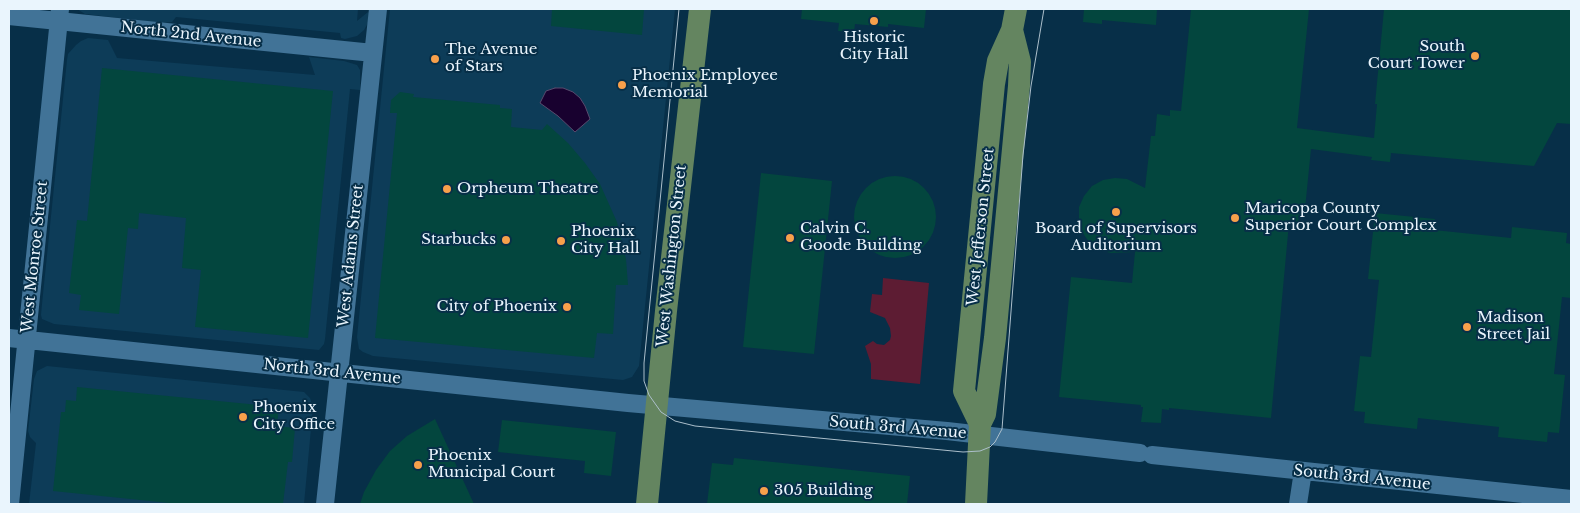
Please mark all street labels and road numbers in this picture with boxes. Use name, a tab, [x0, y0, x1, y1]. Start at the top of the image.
street label: North 2nd Avenue	[120, 19, 262, 51]
street label: West Jefferson Street	[964, 147, 998, 307]
street label: West Washington Street	[653, 164, 691, 348]
street label: West Monroe Street	[18, 180, 52, 334]
street label: West Adams Street	[335, 183, 367, 329]
street label: North 3rd Avenue	[262, 356, 402, 388]
street label: South 3rd Avenue	[829, 413, 967, 443]
street label: South 3rd Avenue	[1293, 462, 1431, 494]

